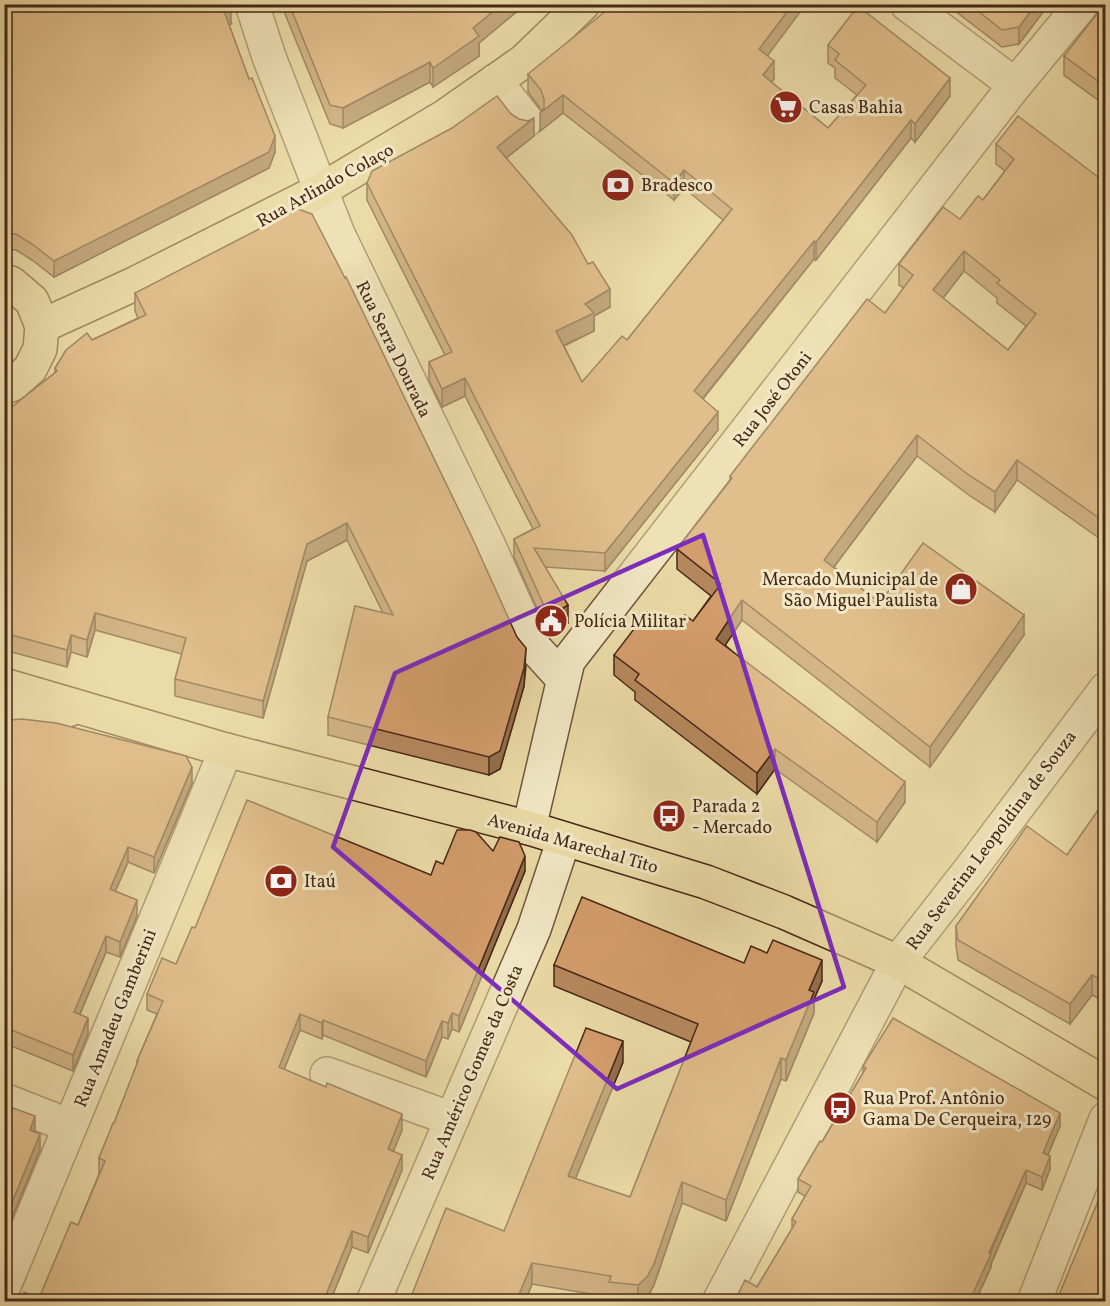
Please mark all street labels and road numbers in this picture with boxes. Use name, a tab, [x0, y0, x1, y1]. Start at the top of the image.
street label: Rua Arlindo Colaço	[253, 138, 399, 234]
street label: Rua Serra Dourada	[349, 277, 437, 422]
street label: Rua José Otoni	[728, 347, 819, 453]
street label: Rua Severina Leopoldina de Souza	[901, 726, 1083, 956]
street label: Avenida Marechal Tito	[484, 808, 661, 881]
street label: Rua Amadeu Gamberini	[69, 926, 164, 1112]
street label: Rua Américo Gomes da Costa	[417, 961, 530, 1184]

